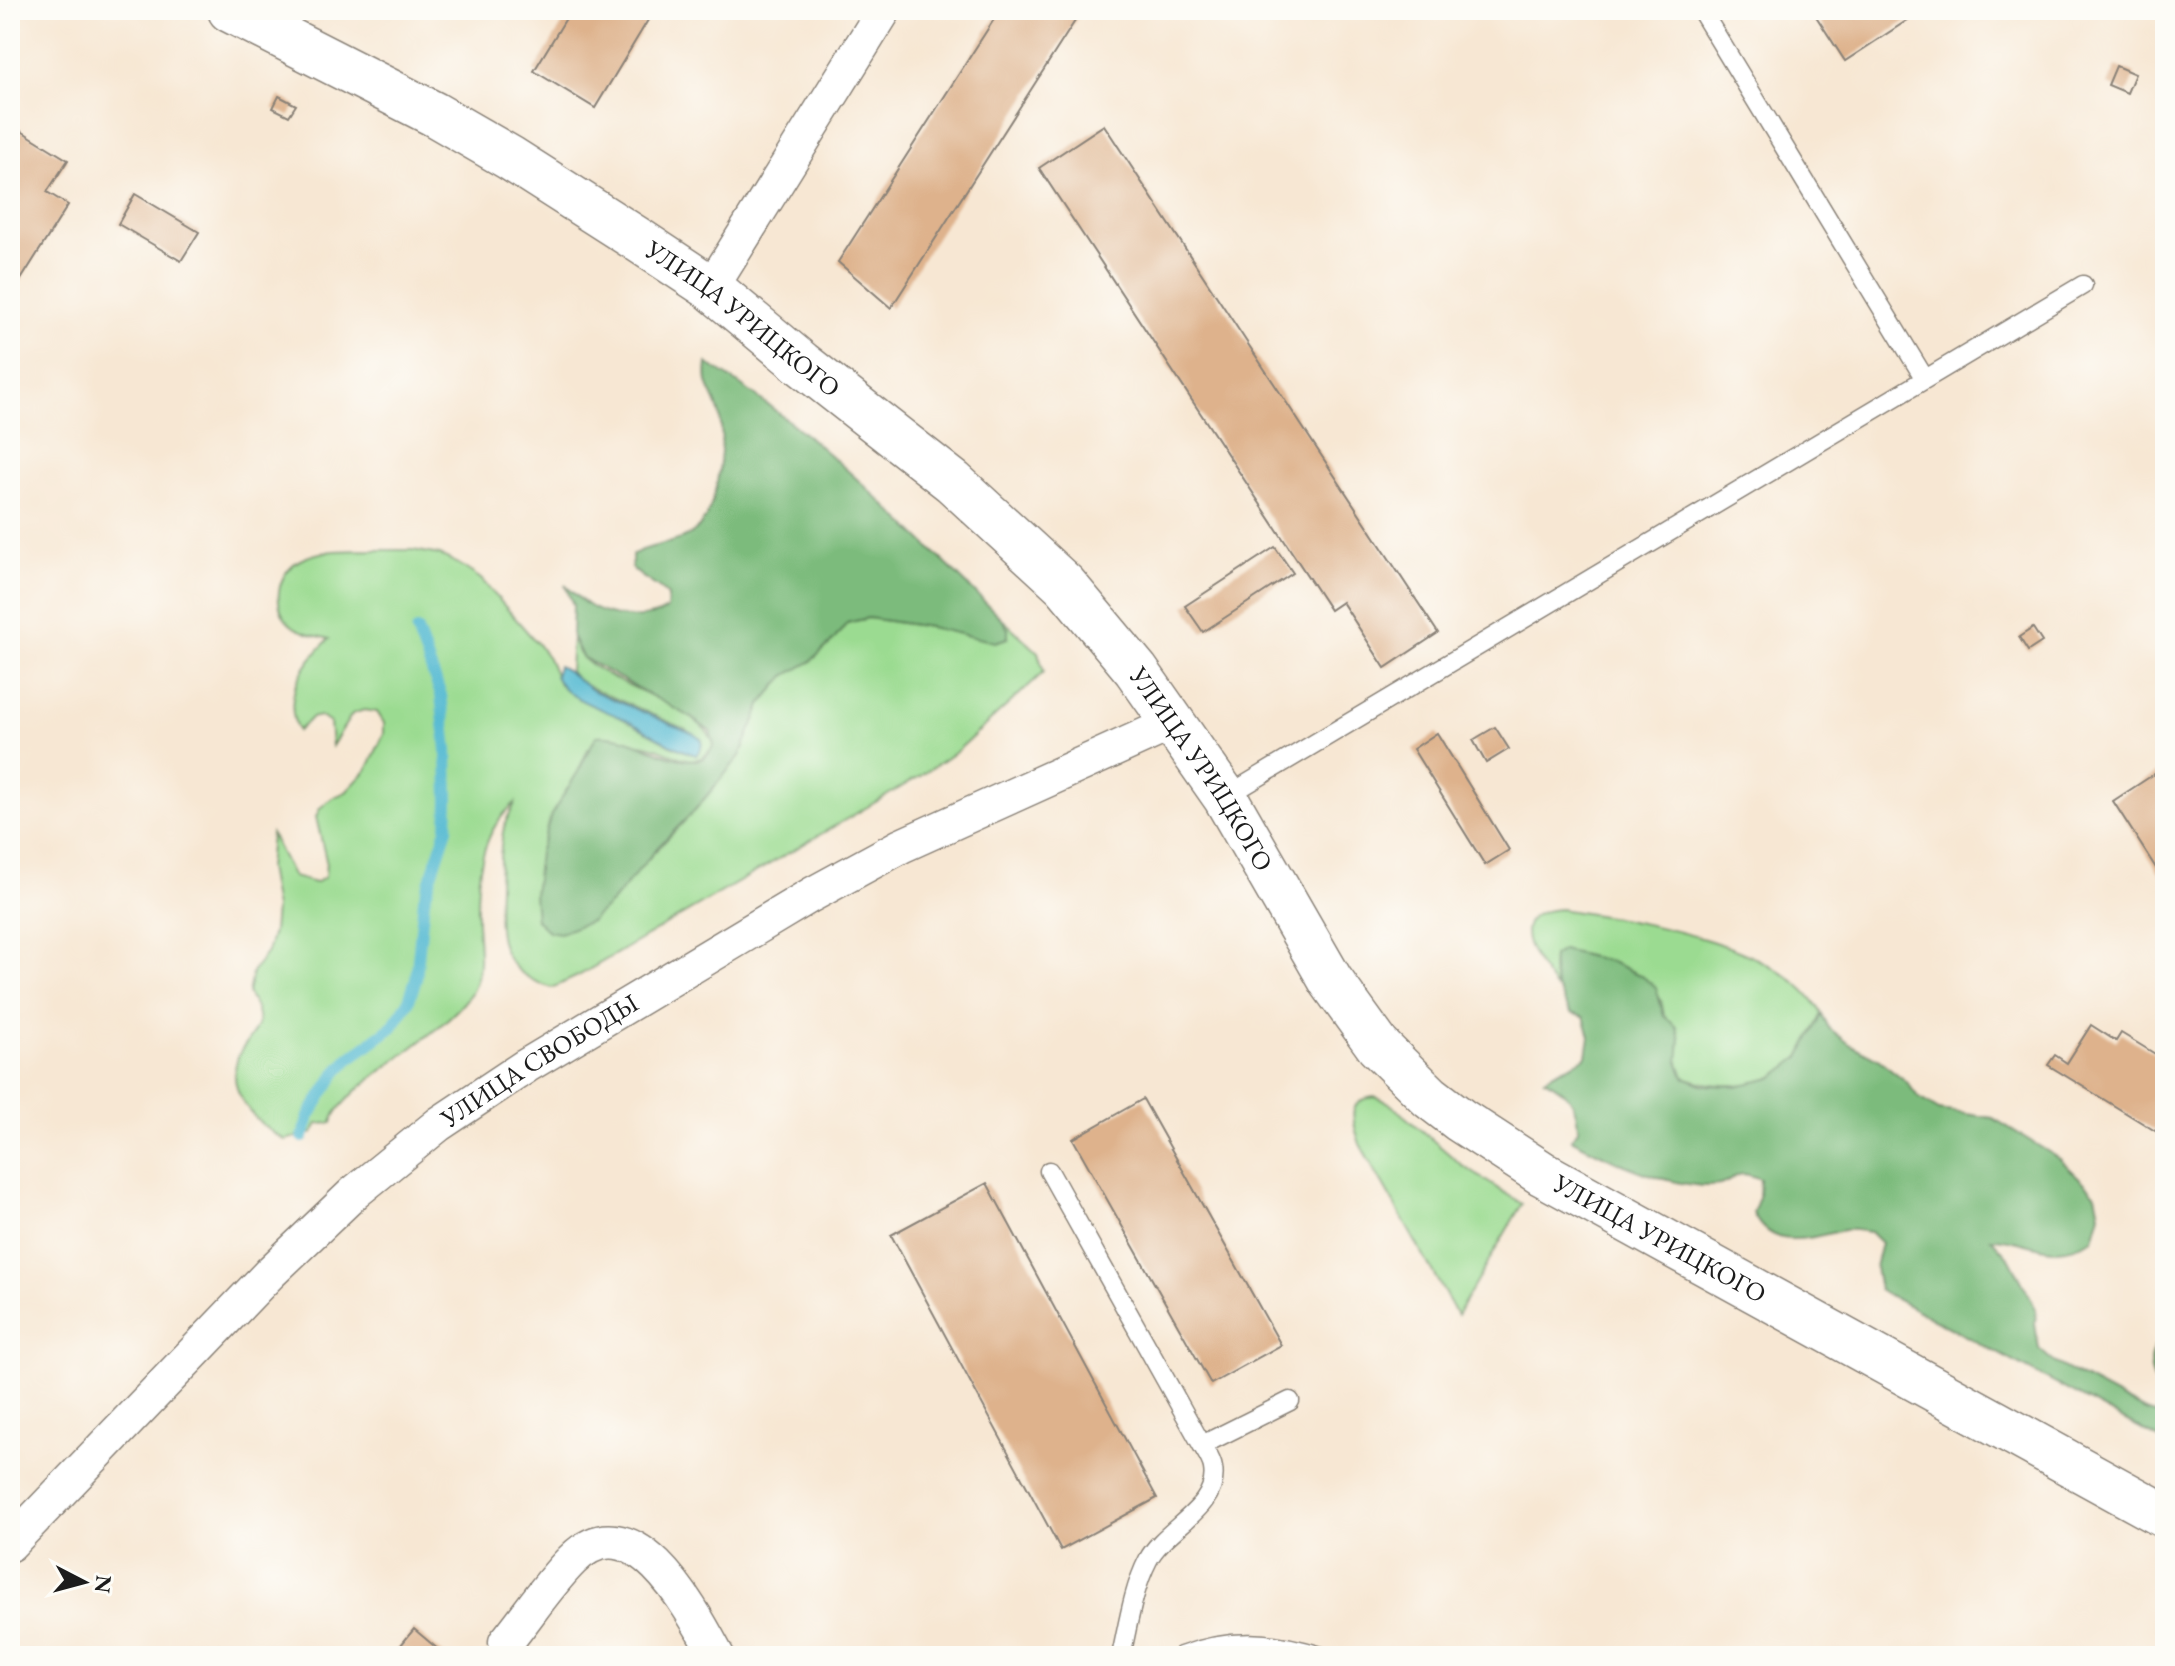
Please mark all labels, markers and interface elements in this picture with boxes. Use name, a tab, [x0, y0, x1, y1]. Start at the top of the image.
street label: УЛИЦА УРИЦКОГО	[638, 232, 848, 405]
street label: УЛИЦА УРИЦКОГО	[1121, 659, 1281, 877]
street label: УЛИЦА СВОБОДЫ	[433, 986, 645, 1136]
street label: УЛИЦА УРИЦКОГО	[1546, 1166, 1772, 1311]
north arrow	[44, 1542, 124, 1622]
text: N	[88, 1574, 119, 1595]

